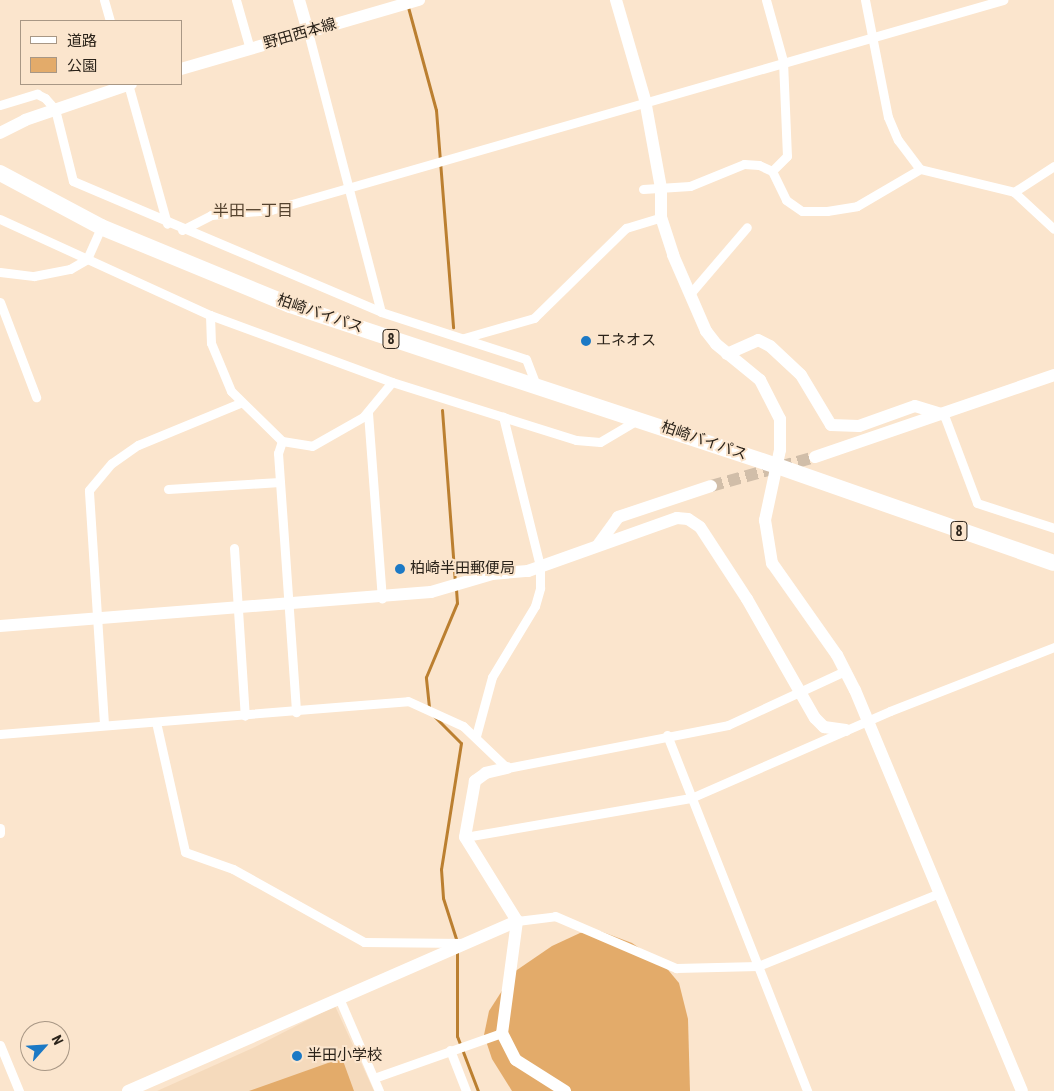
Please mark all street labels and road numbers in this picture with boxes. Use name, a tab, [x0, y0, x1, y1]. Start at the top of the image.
street label: 野田西本線	[261, 15, 339, 53]
street label: 柏崎バイパス	[275, 291, 365, 337]
road number: 8	[382, 328, 400, 350]
street label: 柏崎バイパス	[659, 418, 749, 464]
road number: 8	[950, 520, 968, 542]

